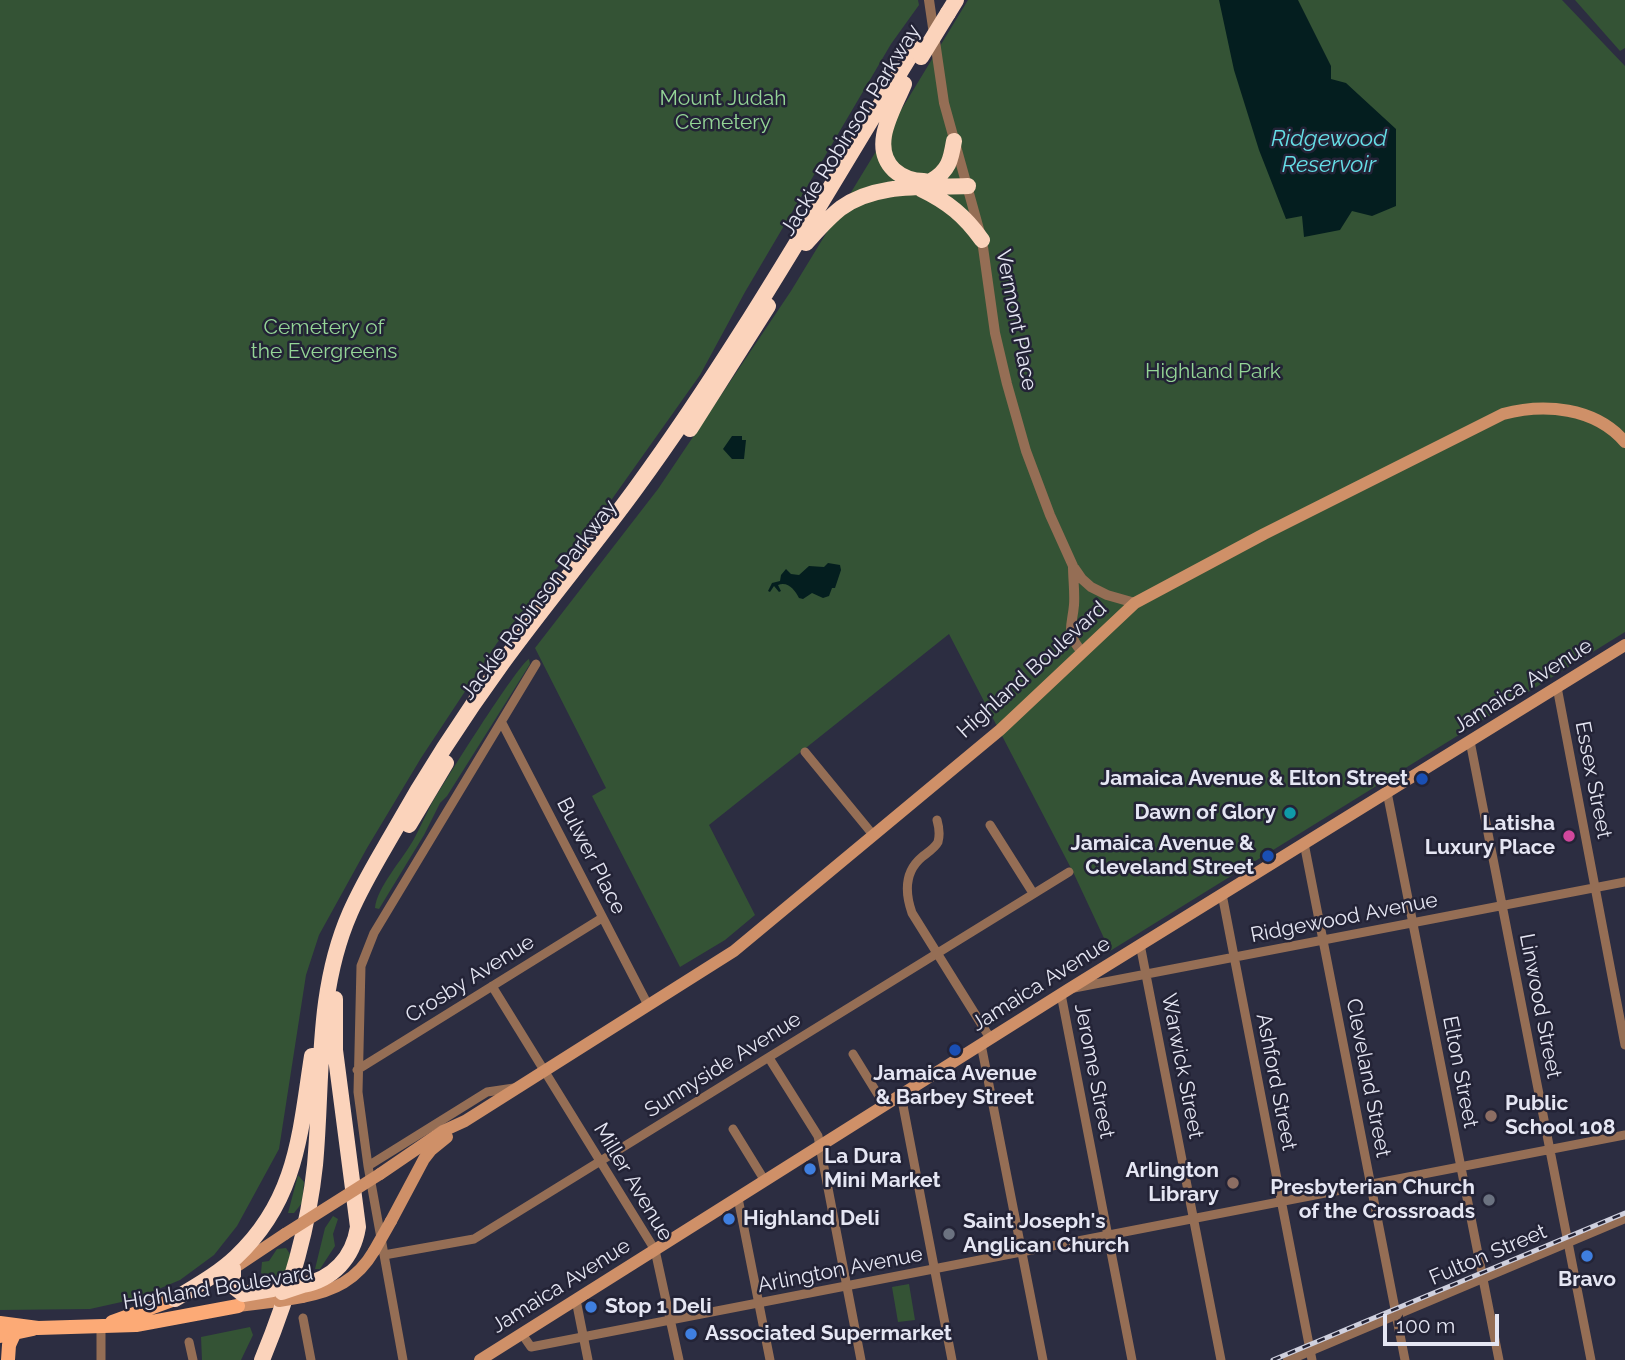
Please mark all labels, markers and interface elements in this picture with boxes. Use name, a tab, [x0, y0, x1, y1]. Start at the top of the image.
street label: Jackie Robinson Parkway	[776, 20, 926, 240]
park label: Mount Judah Cemetery	[660, 86, 786, 136]
water label: Ridgewood Reservoir	[1271, 125, 1387, 179]
street label: Vermont Place	[990, 247, 1042, 393]
park label: Cemetery of the Evergreens	[251, 315, 397, 365]
park label: Highland Park	[1145, 359, 1281, 385]
street label: Jackie Robinson Parkway	[455, 495, 623, 705]
street label: Highland Boulevard	[952, 596, 1112, 744]
street label: Jamaica Avenue	[1449, 633, 1597, 739]
street label: Essex Street	[1569, 719, 1617, 841]
place label: Jamaica Avenue & Elton Street	[1100, 766, 1408, 792]
marker: Jamaica Avenue & Elton Street	[1414, 771, 1430, 787]
street label: Bulwer Place	[551, 793, 631, 919]
place label: Dawn of Glory	[1134, 800, 1276, 826]
marker: Dawn of Glory	[1282, 805, 1298, 821]
place label: Latisha Luxury Place	[1425, 811, 1555, 861]
marker: Latisha Luxury Place	[1561, 828, 1577, 844]
place label: Jamaica Avenue & Cleveland Street	[1071, 831, 1254, 881]
marker: Jamaica Avenue & Cleveland Street	[1260, 848, 1276, 864]
street label: Ridgewood Avenue	[1248, 888, 1440, 948]
street label: Crosby Avenue	[401, 929, 539, 1029]
street label: Jamaica Avenue	[967, 931, 1115, 1037]
street label: Linwood Street	[1514, 931, 1566, 1081]
street label: Warwick Street	[1156, 991, 1208, 1141]
street label: Cleveland Street	[1340, 996, 1396, 1160]
street label: Jerome Street	[1069, 1001, 1119, 1141]
street label: Sunnyside Avenue	[640, 1007, 806, 1123]
street label: Ashford Street	[1250, 1011, 1302, 1153]
street label: Elton Street	[1437, 1014, 1483, 1130]
marker: Jamaica Avenue & Barbey Street	[947, 1042, 963, 1058]
place label: Jamaica Avenue & Barbey Street	[873, 1061, 1037, 1111]
place label: Public School 108	[1505, 1091, 1616, 1141]
marker: Public School 108	[1483, 1108, 1499, 1124]
street label: Miller Avenue	[588, 1118, 678, 1246]
place label: La Dura Mini Market	[824, 1144, 941, 1194]
place label: Arlington Library	[1125, 1158, 1219, 1208]
marker: La Dura Mini Market	[802, 1161, 818, 1177]
marker: Arlington Library	[1225, 1175, 1241, 1191]
place label: Presbyterian Church of the Crossroads	[1270, 1175, 1475, 1225]
marker: Presbyterian Church of the Crossroads	[1481, 1192, 1497, 1208]
place label: Highland Deli	[743, 1206, 880, 1232]
place label: Saint Joseph's Anglican Church	[963, 1209, 1129, 1259]
marker: Highland Deli	[721, 1211, 737, 1227]
street label: Fulton Street	[1426, 1219, 1550, 1291]
marker: Saint Joseph's Anglican Church	[941, 1226, 957, 1242]
street label: Jamaica Avenue	[487, 1233, 635, 1339]
street label: Arlington Avenue	[755, 1242, 925, 1298]
marker: Bravo	[1579, 1248, 1595, 1264]
street label: Highland Boulevard	[121, 1261, 315, 1315]
place label: Bravo	[1558, 1267, 1616, 1293]
place label: Stop 1 Deli	[605, 1294, 712, 1320]
marker: Stop 1 Deli	[583, 1299, 599, 1315]
scale bar	[1387, 1300, 1502, 1344]
text: 100 m	[1396, 1313, 1455, 1338]
place label: Associated Supermarket	[705, 1321, 952, 1347]
marker: Associated Supermarket	[683, 1326, 699, 1342]

